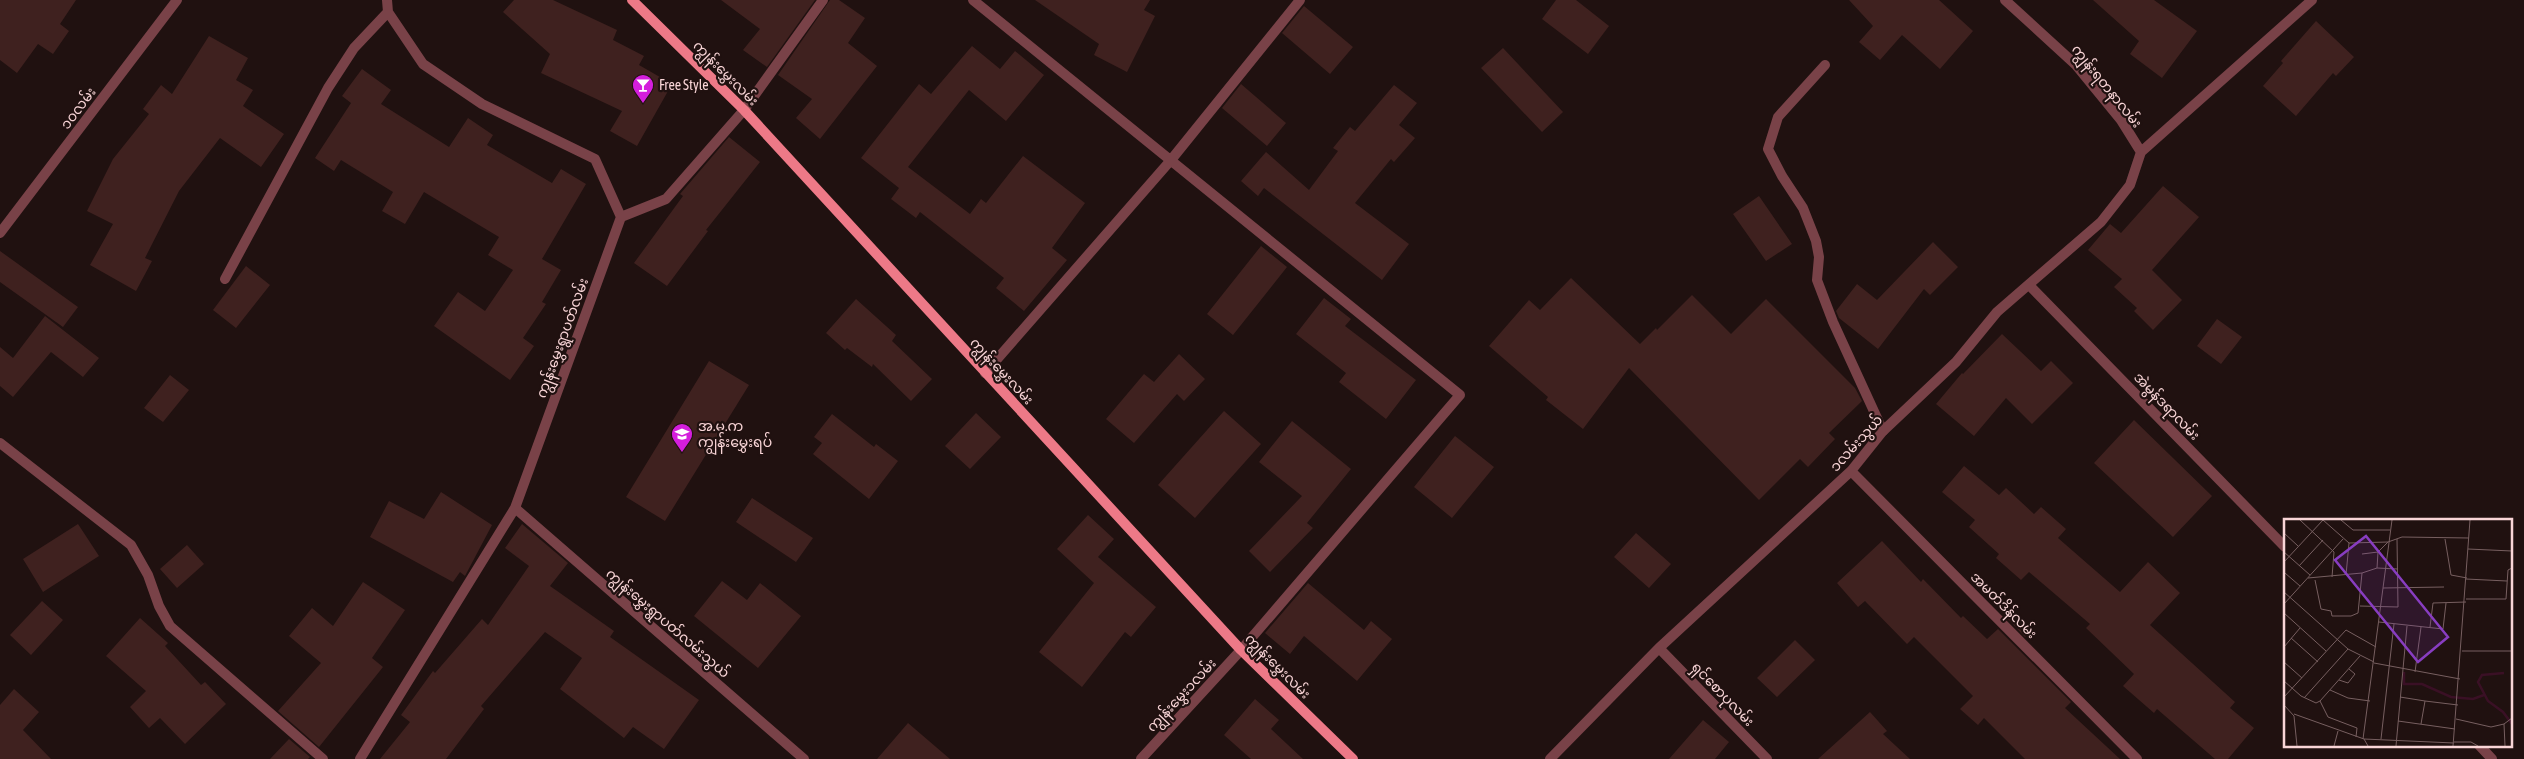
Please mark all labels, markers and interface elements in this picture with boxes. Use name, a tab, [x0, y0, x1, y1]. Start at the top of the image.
street label: ကျွန်းမွှေးလမ်း	[687, 36, 763, 112]
street label: ကျွန်းရတနာလမ်း	[2065, 40, 2147, 134]
bar icon: Free Style	[631, 73, 655, 104]
place label: Free Style	[659, 77, 709, 93]
street label: ၁၀လမ်း	[56, 83, 99, 132]
street label: ကျွန်းမွှေးရွာပတ်လမ်း	[531, 275, 596, 402]
street label: ကျွန်းမွှေးလမ်း	[963, 333, 1038, 411]
street label: အဲမွန်ဒရာလမ်း	[2128, 368, 2205, 446]
street label: ၁လမ်းသွယ်	[1825, 410, 1888, 476]
place label: အ.မ.က ကျွန်းမွှေးရပ်	[698, 418, 772, 455]
school or university icon: အ.မ.က ကျွန်းမွှေးရပ်	[670, 422, 694, 453]
inset map	[2284, 519, 2512, 746]
street label: ကျွန်းမွှေးရွာပတ်လမ်းသွယ်	[600, 564, 734, 685]
street label: အမတ်ဒိန်လမ်း	[1965, 567, 2042, 644]
street label: ကျွန်းမွှေးလမ်း	[1239, 629, 1315, 705]
street label: ကျွန်းမွှေး၁လမ်း	[1142, 654, 1223, 738]
street label: ရှင်စောပုလမ်း	[1686, 657, 1759, 732]

